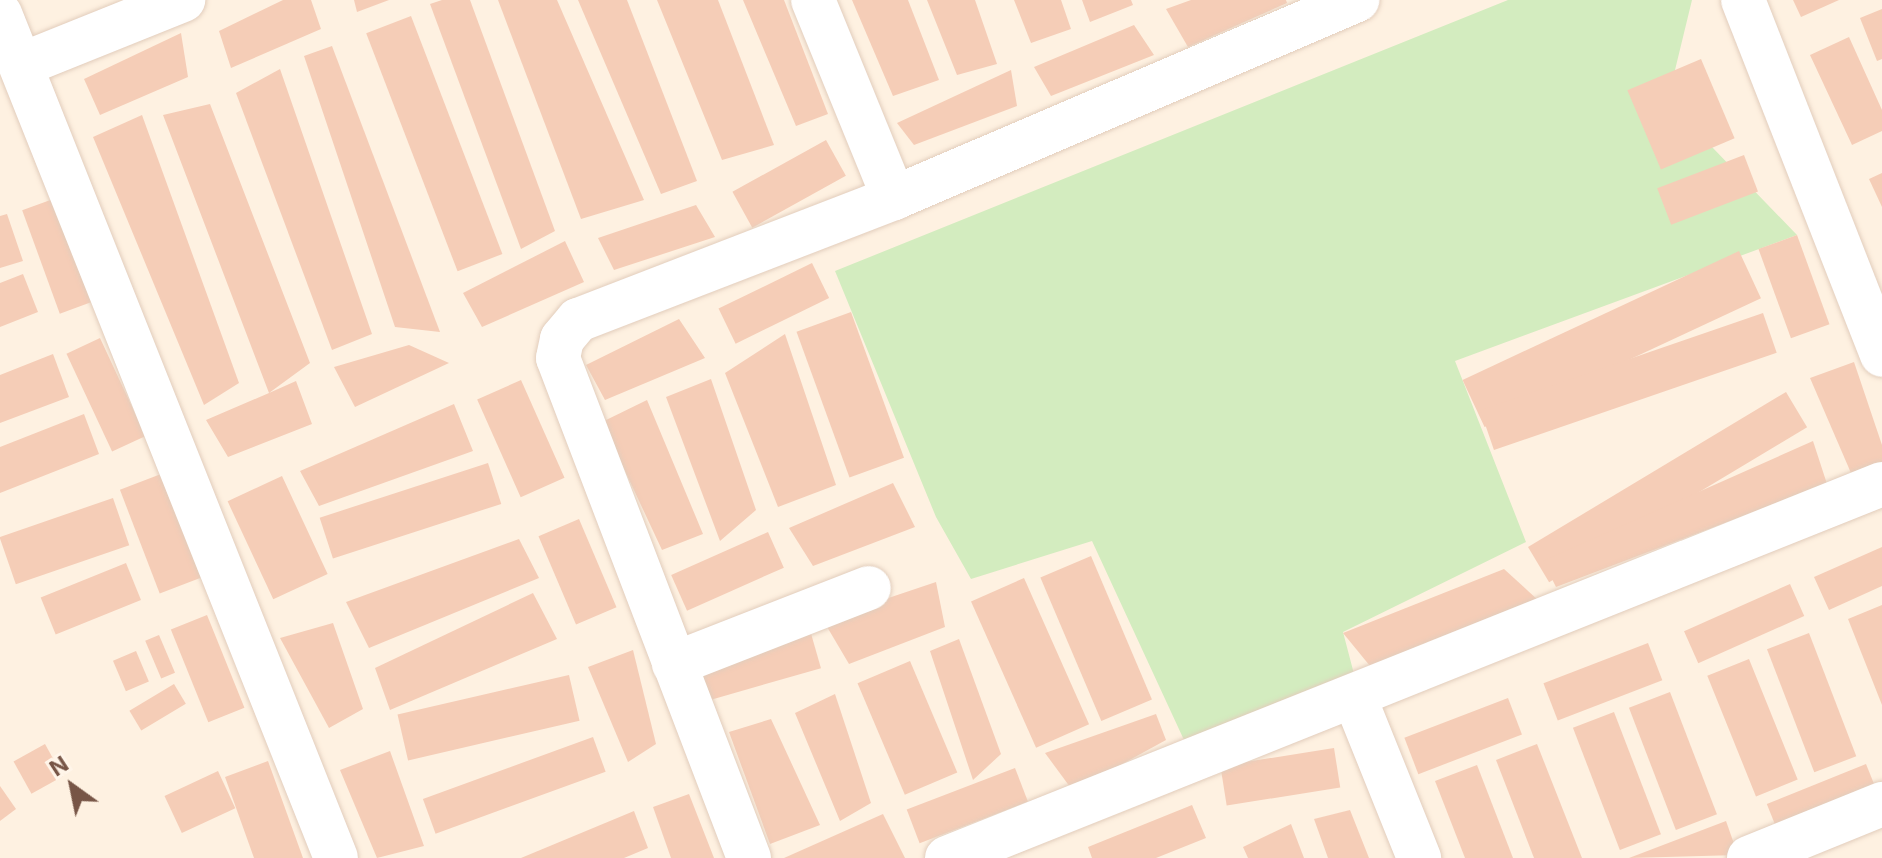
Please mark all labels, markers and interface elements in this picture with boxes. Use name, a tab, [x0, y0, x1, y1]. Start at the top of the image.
north arrow	[32, 746, 112, 826]
text: N	[45, 750, 73, 781]

